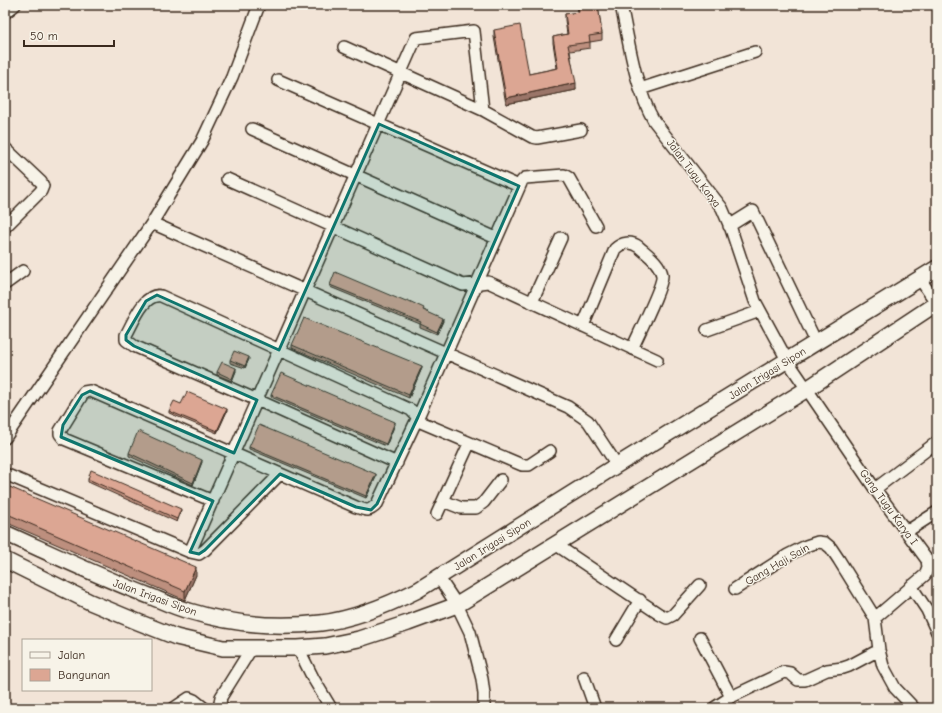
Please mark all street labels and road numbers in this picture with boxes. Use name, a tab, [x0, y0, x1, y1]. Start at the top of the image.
street label: Jalan Tugu Karya	[664, 137, 723, 210]
street label: Jalan Irigasi Sipon	[726, 345, 808, 402]
street label: Gang Tugu Karya I	[857, 467, 920, 548]
street label: Jalan Irigasi Sipon	[451, 516, 533, 573]
street label: Gang Haji Sain	[743, 541, 812, 588]
street label: Jalan Irigasi Sipon	[111, 576, 199, 619]

